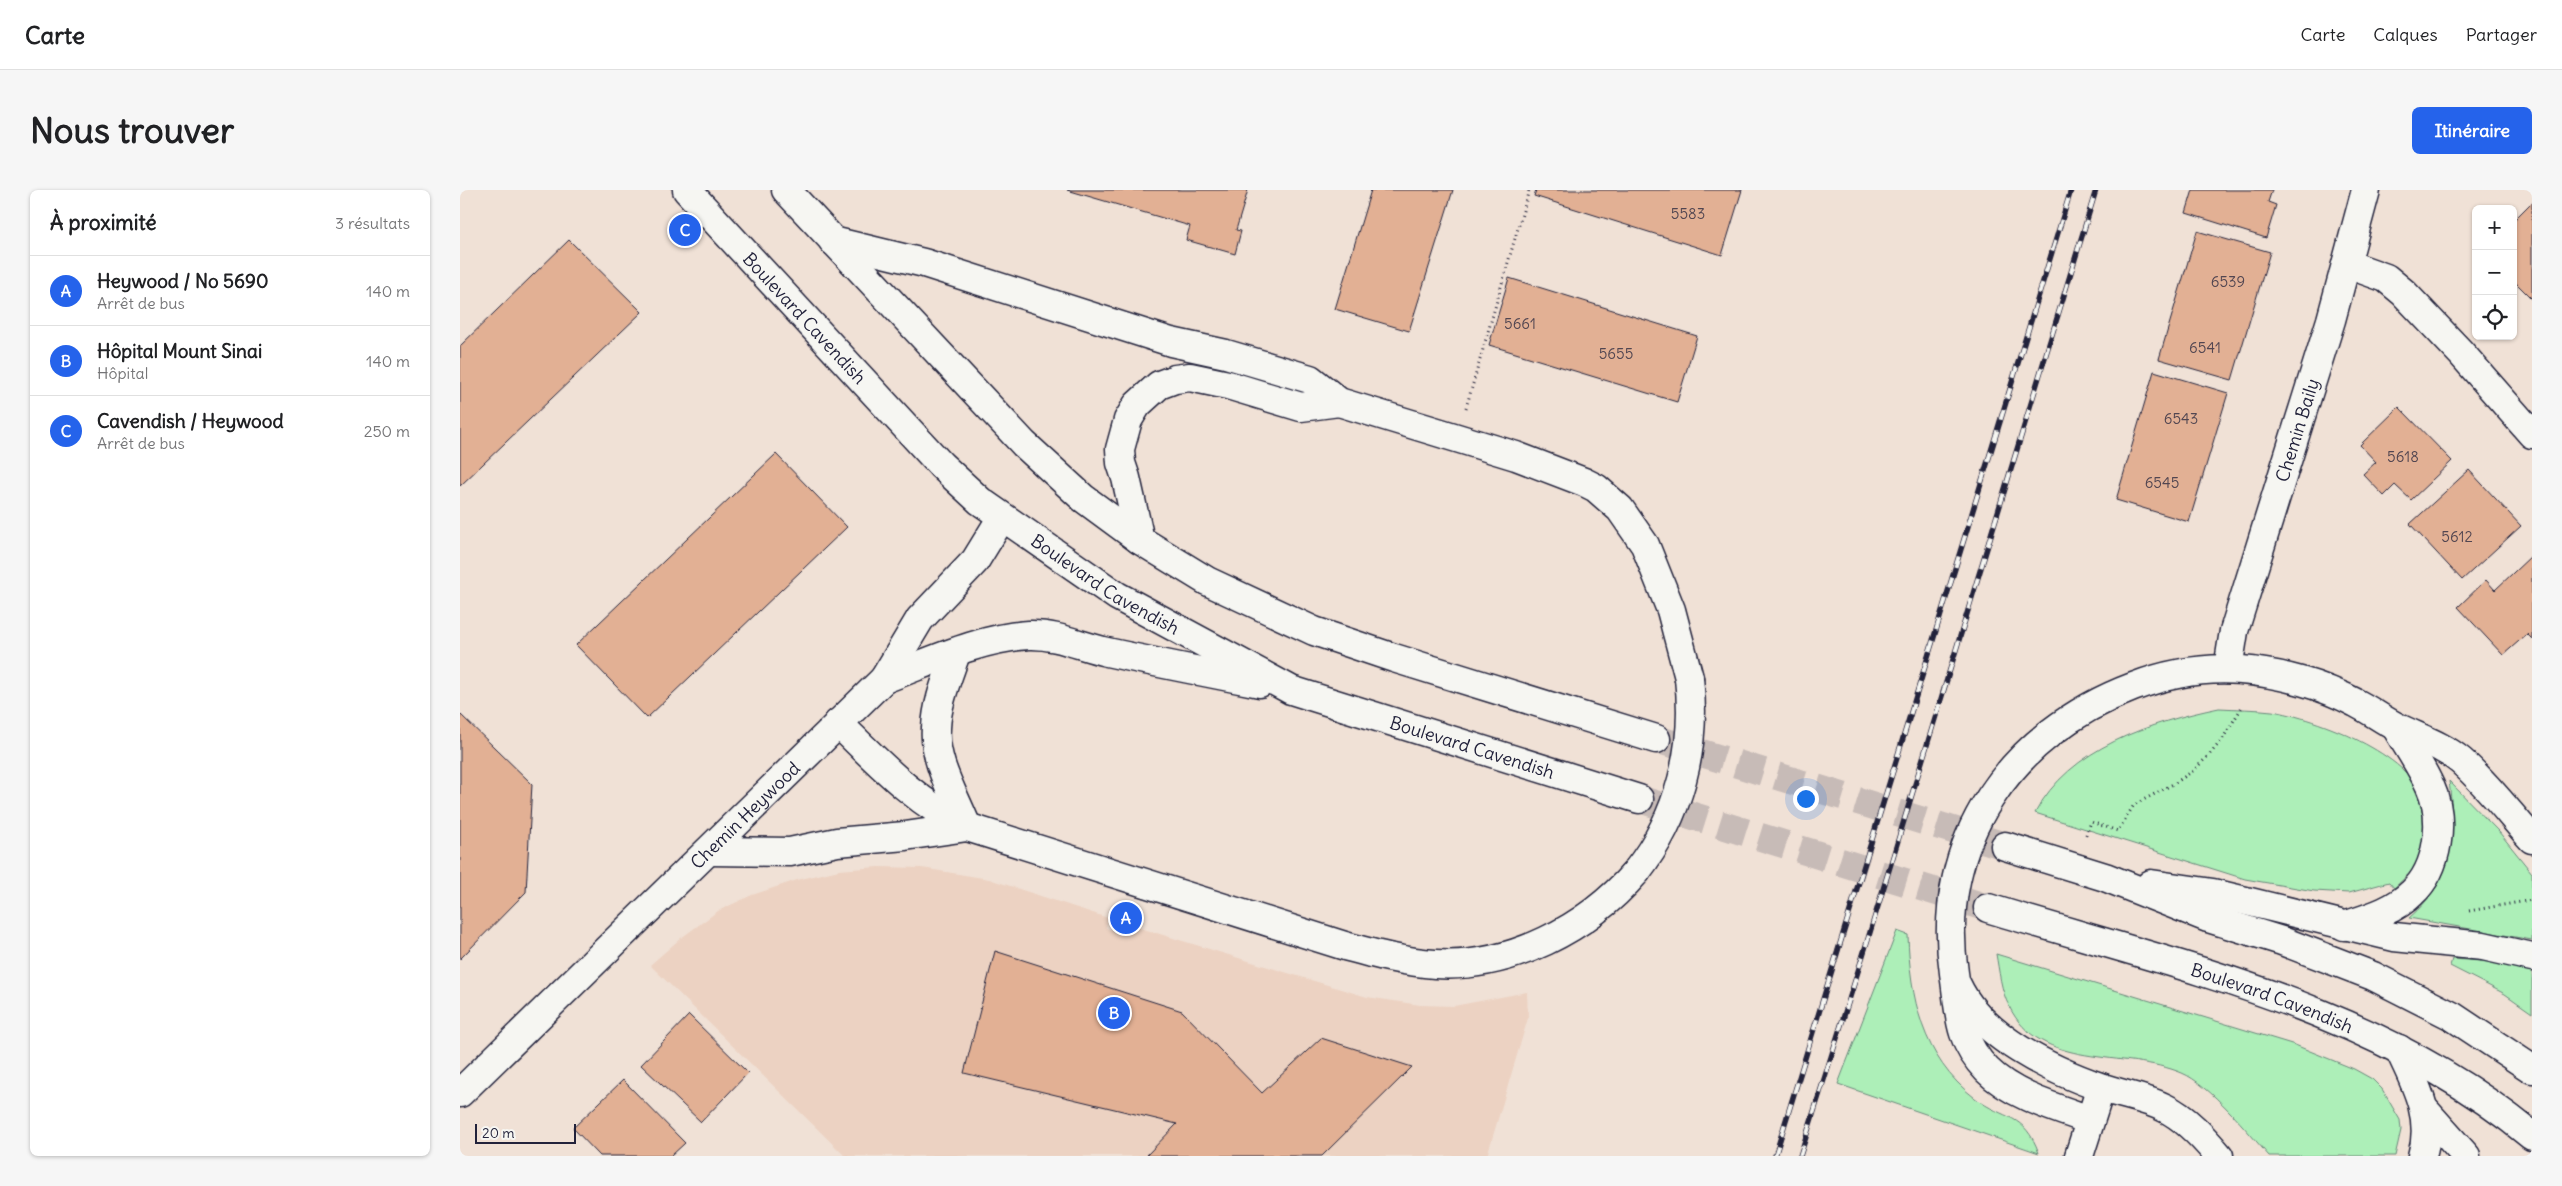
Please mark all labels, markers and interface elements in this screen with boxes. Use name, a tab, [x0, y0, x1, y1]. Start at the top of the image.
text: Carte	[25, 20, 85, 50]
text: Carte	[2300, 23, 2345, 46]
text: Calques	[2373, 23, 2438, 46]
text: Partager	[2466, 23, 2537, 46]
button: Itinéraire	[2412, 107, 2532, 154]
text: Nous trouver	[30, 108, 234, 152]
house number: 5583	[1671, 204, 1705, 223]
map controls	[2472, 205, 2517, 340]
button: +	[2472, 205, 2517, 250]
text: À proximité	[50, 209, 157, 236]
pin: C	[669, 211, 701, 249]
text: 3 résultats	[335, 213, 410, 233]
street label: Boulevard Cavendish	[739, 247, 872, 389]
button: −	[2472, 250, 2517, 295]
text: Heywood / No 5690	[97, 269, 268, 293]
house number: 6539	[2211, 272, 2245, 291]
text: A	[61, 281, 71, 301]
text: 140 m	[366, 281, 410, 301]
text: Arrêt de bus	[97, 293, 185, 313]
button: locate	[2472, 295, 2517, 340]
house number: 5661	[1504, 314, 1536, 333]
house number: 6541	[2189, 338, 2221, 357]
text: Hôpital Mount Sinai	[97, 339, 262, 363]
house number: 5655	[1599, 344, 1633, 363]
text: B	[61, 351, 71, 371]
text: 140 m	[366, 351, 410, 371]
text: Hôpital	[97, 363, 148, 383]
street label: Chemin Baily	[2270, 376, 2324, 484]
text: Cavendish / Heywood	[97, 409, 284, 433]
house number: 6543	[2164, 409, 2198, 428]
text: C	[61, 421, 71, 441]
text: 250 m	[364, 421, 410, 441]
text: Arrêt de bus	[97, 433, 185, 453]
house number: 5618	[2387, 447, 2419, 466]
house number: 6545	[2145, 473, 2179, 492]
house number: 5612	[2441, 527, 2473, 546]
street label: Boulevard Cavendish	[1027, 529, 1184, 639]
street label: Boulevard Cavendish	[1387, 710, 1558, 783]
street label: Chemin Heywood	[685, 756, 805, 874]
your location	[1793, 786, 1819, 812]
pin: A	[1110, 899, 1142, 937]
street label: Boulevard Cavendish	[2188, 957, 2357, 1038]
pin: B	[1098, 994, 1130, 1032]
scale bar	[475, 1121, 576, 1144]
text: 20 m	[482, 1124, 515, 1142]

